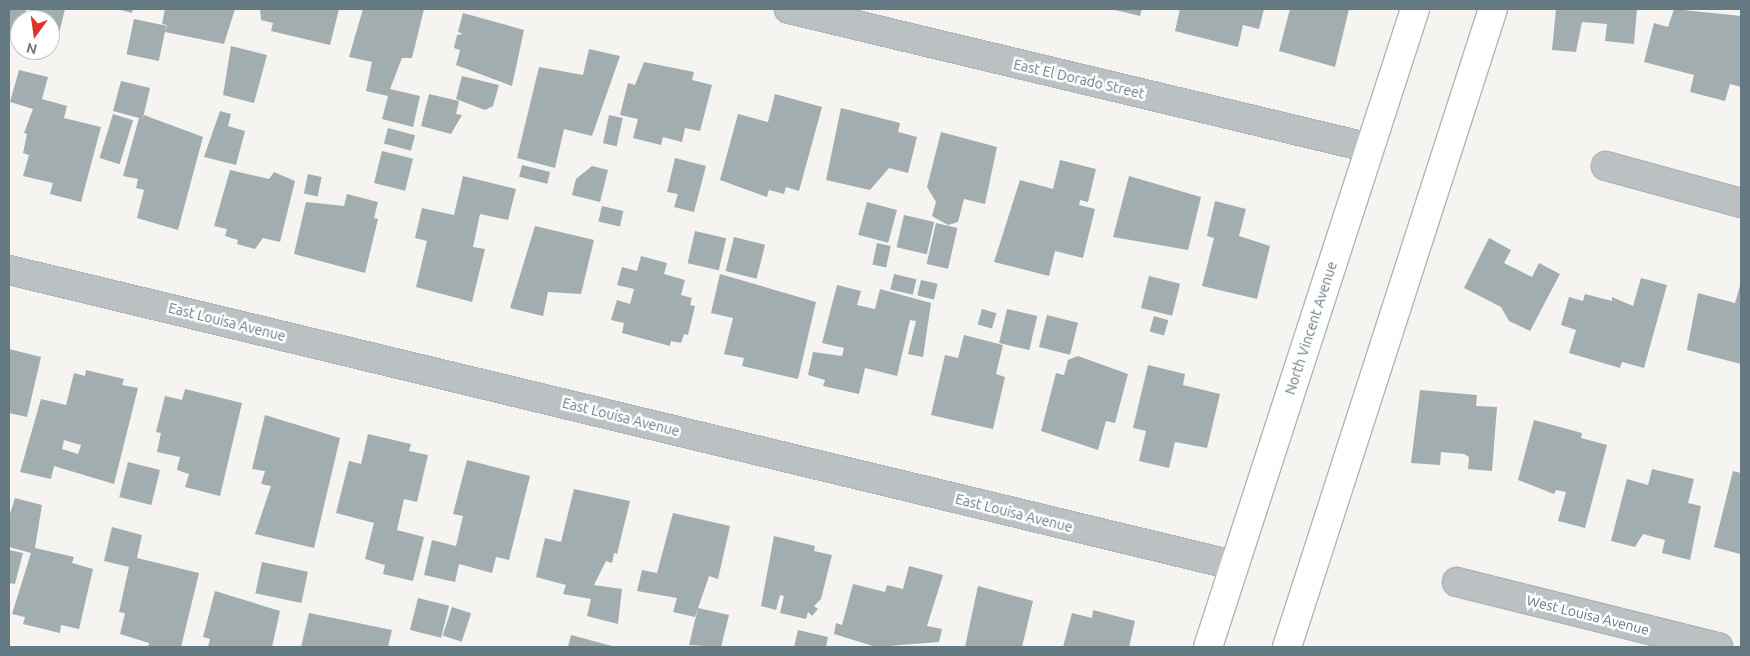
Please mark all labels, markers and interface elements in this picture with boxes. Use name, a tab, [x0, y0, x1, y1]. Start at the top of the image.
north arrow	[10, 10, 60, 60]
text: N	[25, 40, 39, 58]
street label: East El Dorado Street	[1012, 56, 1146, 102]
street label: North Vincent Avenue	[1282, 259, 1340, 397]
street label: East Louisa Avenue	[167, 299, 287, 345]
street label: East Louisa Avenue	[561, 394, 681, 440]
street label: East Louisa Avenue	[954, 490, 1074, 536]
street label: West Louisa Avenue	[1525, 592, 1651, 638]

